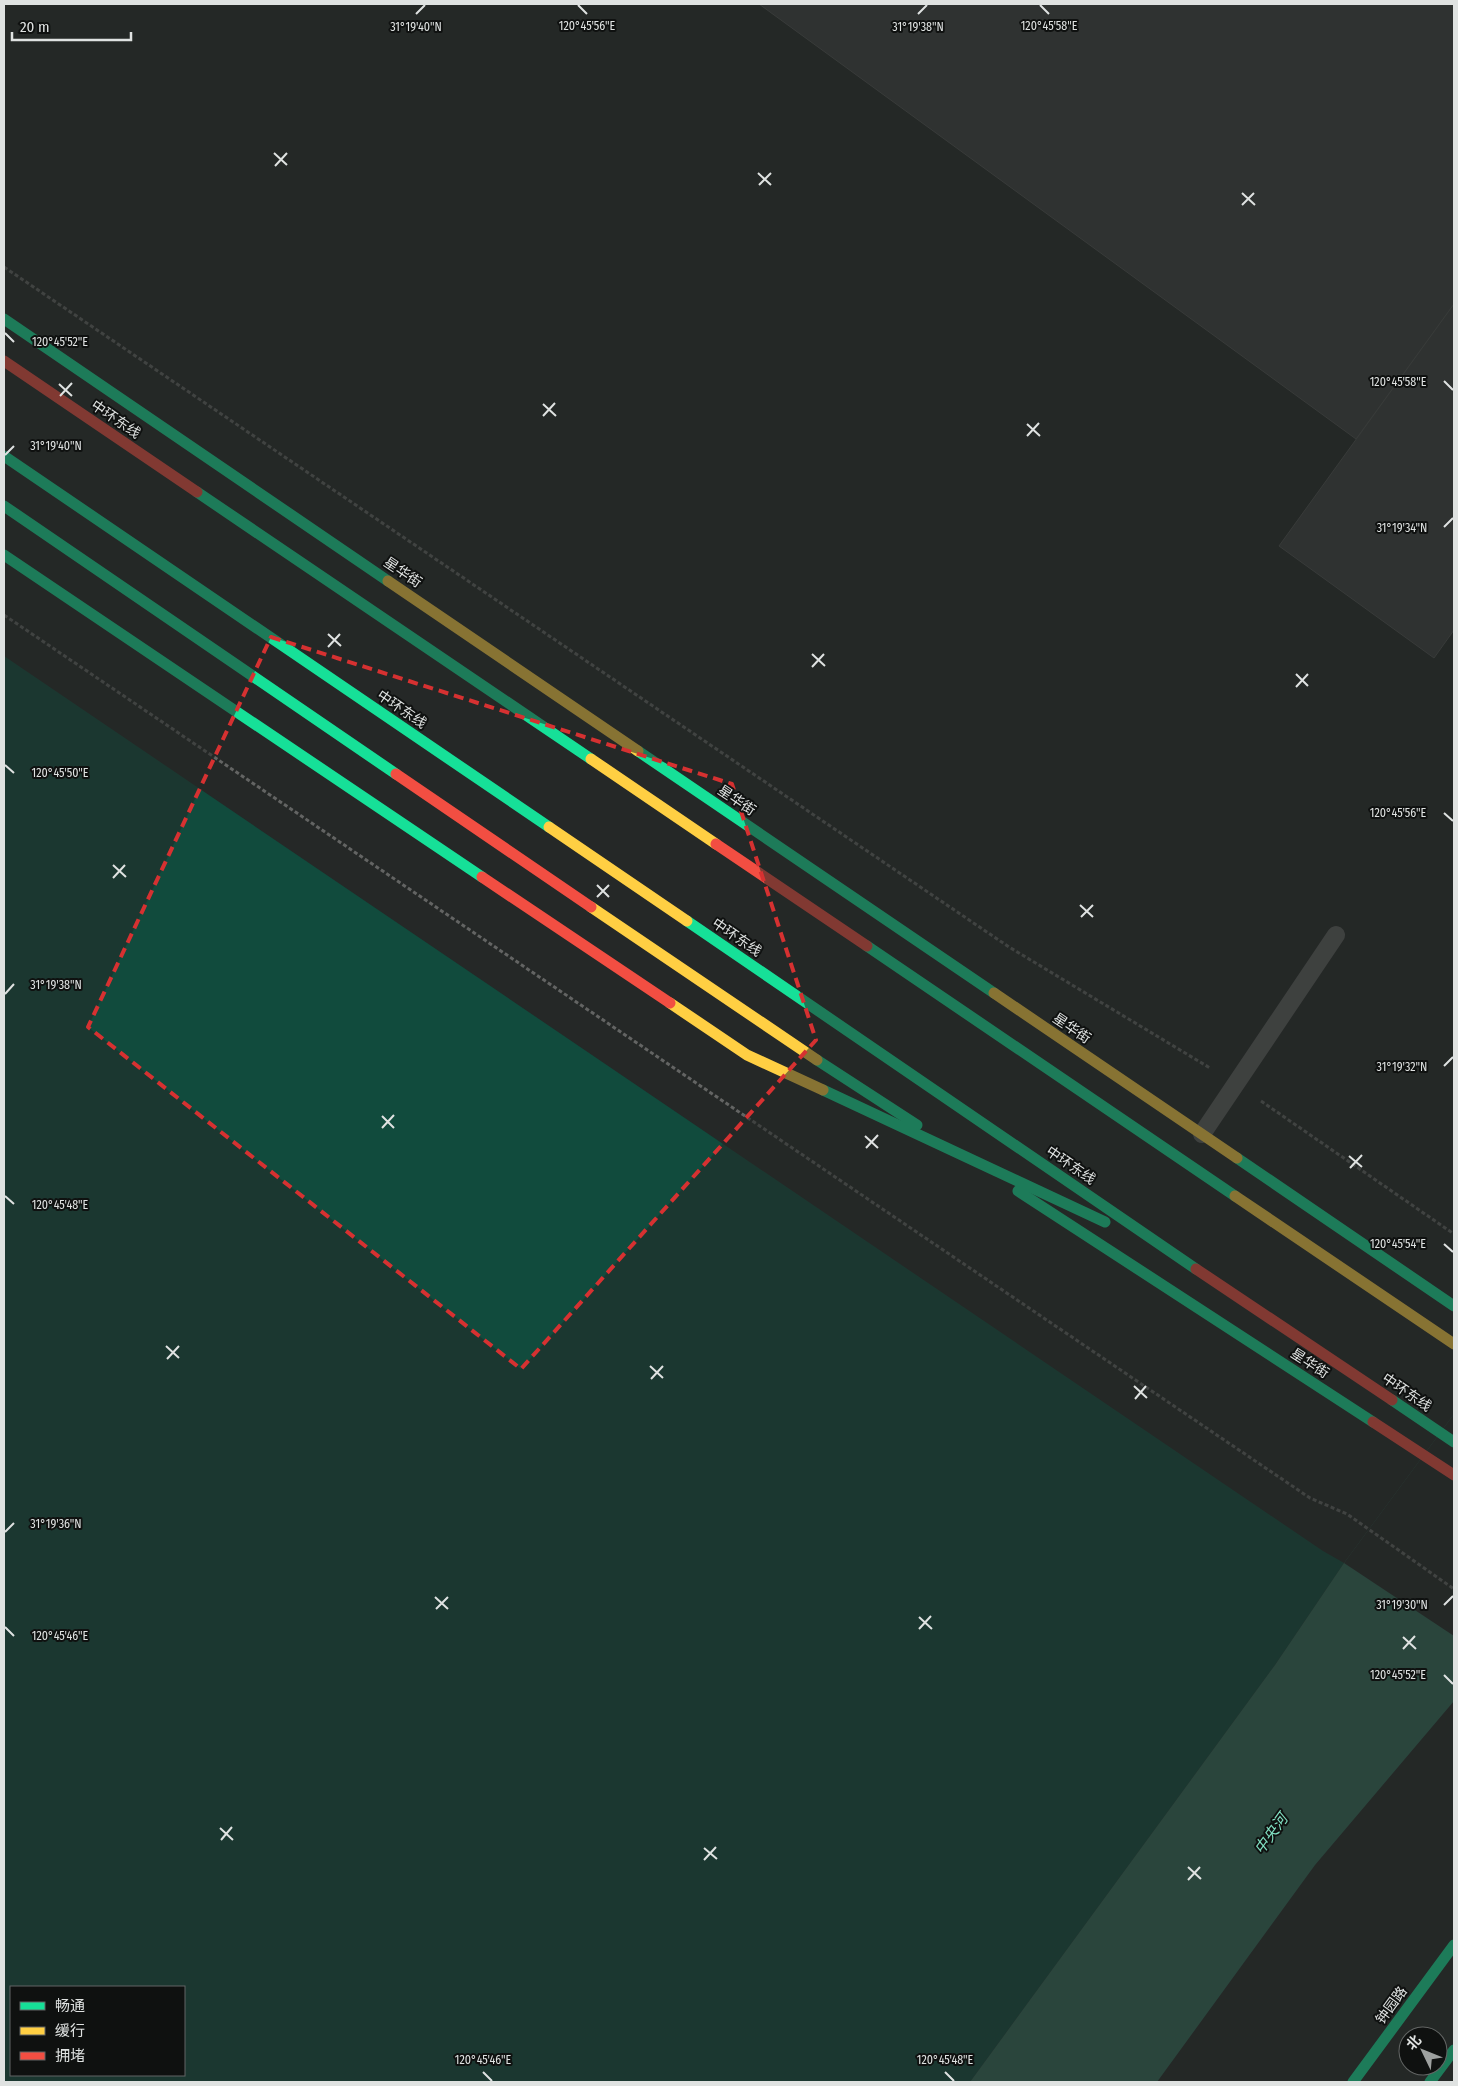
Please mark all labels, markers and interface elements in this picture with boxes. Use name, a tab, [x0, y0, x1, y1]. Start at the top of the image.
scale bar	[12, 10, 131, 42]
text: 20 m	[20, 18, 50, 36]
text: 120°45'56"E	[559, 19, 616, 33]
text: 120°45'58"E	[1021, 19, 1078, 33]
text: 31°19'40"N	[390, 20, 442, 34]
text: 31°19'38"N	[892, 20, 944, 34]
text: 120°45'52"E	[32, 335, 88, 349]
text: 120°45'58"E	[1370, 375, 1427, 389]
street label: 中环东线	[88, 397, 144, 442]
text: 31°19'40"N	[30, 439, 82, 453]
text: 31°19'34"N	[1377, 521, 1427, 535]
street label: 星华街	[381, 554, 425, 591]
street label: 中环东线	[374, 687, 430, 732]
text: 120°45'50"E	[32, 766, 89, 780]
street label: 星华街	[715, 782, 759, 819]
text: 120°45'56"E	[1370, 806, 1427, 820]
street label: 中环东线	[709, 915, 765, 960]
text: 31°19'38"N	[30, 978, 82, 992]
street label: 星华街	[1050, 1010, 1094, 1047]
text: 31°19'32"N	[1377, 1060, 1427, 1074]
street label: 中环东线	[1043, 1143, 1099, 1188]
text: 120°45'48"E	[32, 1198, 89, 1212]
text: 120°45'54"E	[1370, 1237, 1426, 1251]
street label: 星华街	[1287, 1345, 1332, 1382]
street label: 中环东线	[1379, 1370, 1435, 1415]
text: 31°19'36"N	[30, 1517, 82, 1531]
text: 31°19'30"N	[1376, 1598, 1428, 1612]
text: 120°45'46"E	[32, 1629, 89, 1643]
text: 120°45'52"E	[1370, 1668, 1426, 1682]
water label: 中央河	[1250, 1808, 1293, 1857]
street label: 钟园路	[1372, 1983, 1411, 2027]
legend	[10, 1986, 185, 2076]
text: 畅通	[55, 1997, 85, 2015]
text: 缓行	[55, 2022, 85, 2040]
north arrow	[1398, 2026, 1448, 2076]
text: 北	[1403, 2032, 1425, 2053]
text: 拥堵	[55, 2047, 85, 2065]
text: 120°45'46"E	[455, 2053, 512, 2067]
text: 120°45'48"E	[917, 2053, 974, 2067]

